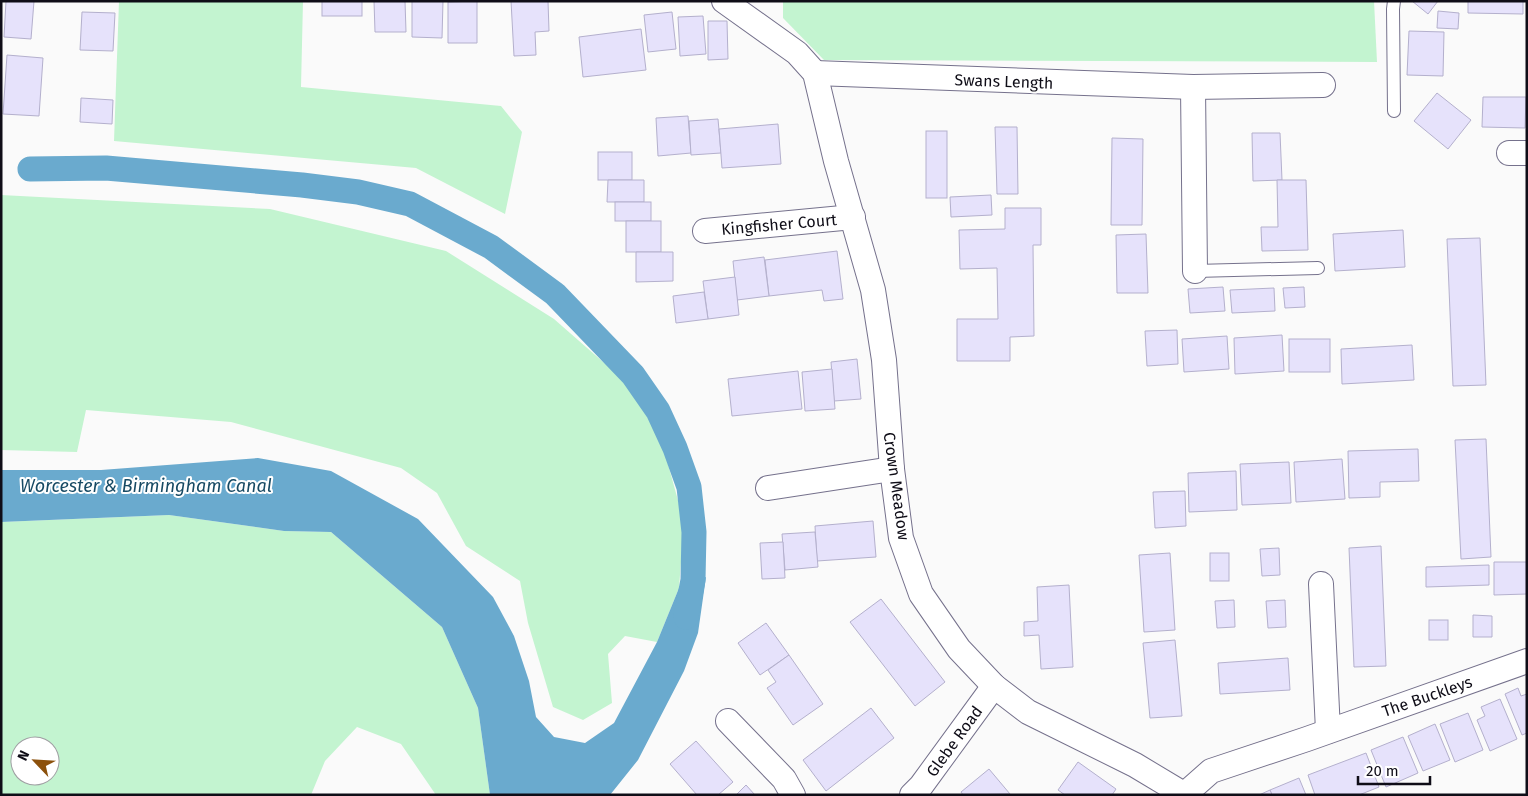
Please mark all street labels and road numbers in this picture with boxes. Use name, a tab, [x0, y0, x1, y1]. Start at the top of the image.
street label: Swans Length	[954, 70, 1054, 93]
street label: Kingfisher Court	[720, 210, 838, 239]
street label: Crown Meadow	[880, 431, 914, 542]
street label: The Buckleys	[1380, 672, 1475, 721]
street label: Glebe Road	[922, 702, 986, 780]

